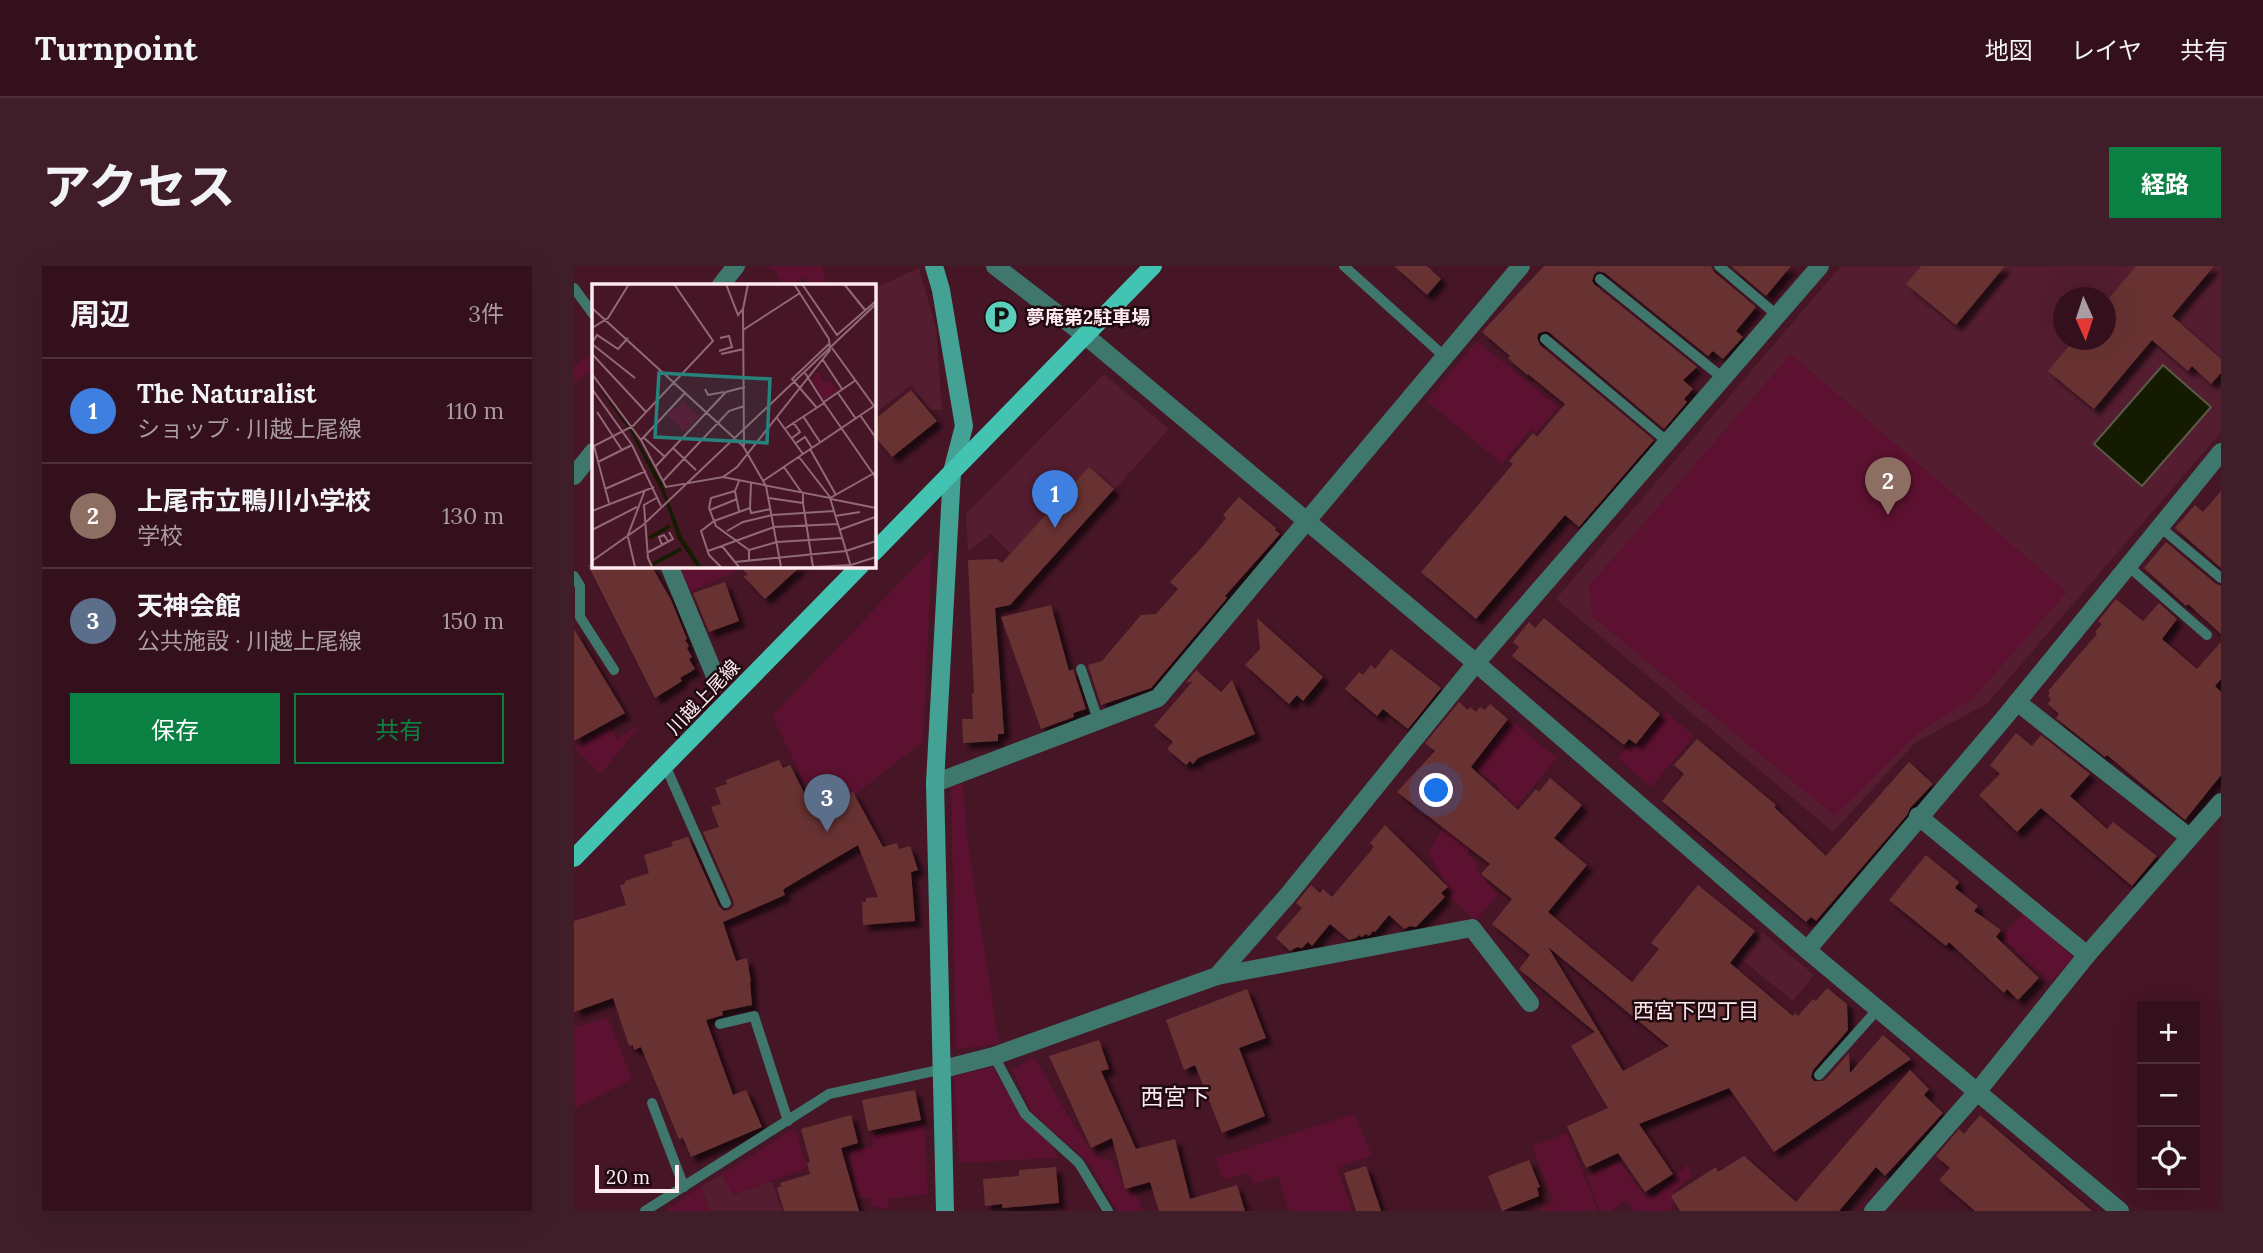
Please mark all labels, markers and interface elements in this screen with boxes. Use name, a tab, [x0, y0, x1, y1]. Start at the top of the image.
text: Turnpoint	[35, 27, 197, 69]
text: 地図	[1985, 35, 2033, 66]
text: レイヤ	[2071, 35, 2142, 66]
text: 共有	[2180, 35, 2228, 66]
button: 経路	[2109, 147, 2221, 218]
text: アクセス	[42, 155, 236, 217]
inset map	[592, 284, 875, 567]
north arrow	[2053, 287, 2116, 350]
text: 周辺	[70, 295, 130, 333]
parking icon: 夢庵第2駐車場	[982, 298, 1020, 336]
text: 3件	[468, 299, 504, 328]
place label: 夢庵第2駐車場	[1026, 305, 1150, 329]
text: The Naturalist	[137, 377, 317, 410]
text: 1	[88, 396, 98, 425]
text: 110 m	[446, 396, 504, 425]
text: ショップ · 川越上尾線	[137, 414, 362, 443]
pin: 2	[1865, 457, 1911, 515]
pin: 1	[1032, 470, 1078, 528]
text: 上尾市立鴨川小学校	[137, 484, 371, 517]
text: 2	[87, 501, 99, 530]
text: 130 m	[442, 501, 504, 530]
text: 学校	[137, 521, 183, 550]
text: 天神会館	[137, 589, 241, 622]
text: 3	[87, 606, 99, 635]
text: 150 m	[442, 606, 504, 635]
text: 公共施設 · 川越上尾線	[137, 626, 362, 655]
street label: 川越上尾線	[661, 654, 745, 740]
button: 保存	[70, 693, 280, 764]
button: 共有	[294, 693, 504, 764]
your location	[1419, 773, 1453, 807]
pin: 3	[804, 774, 850, 832]
district label: 西宮下四丁目	[1633, 997, 1759, 1024]
map controls	[2137, 1001, 2200, 1190]
button: +	[2137, 1001, 2200, 1064]
button: −	[2137, 1064, 2200, 1127]
district label: 西宮下	[1141, 1082, 1210, 1111]
button: locate	[2137, 1127, 2200, 1190]
scale bar	[595, 1162, 679, 1194]
text: 20 m	[606, 1165, 650, 1189]

